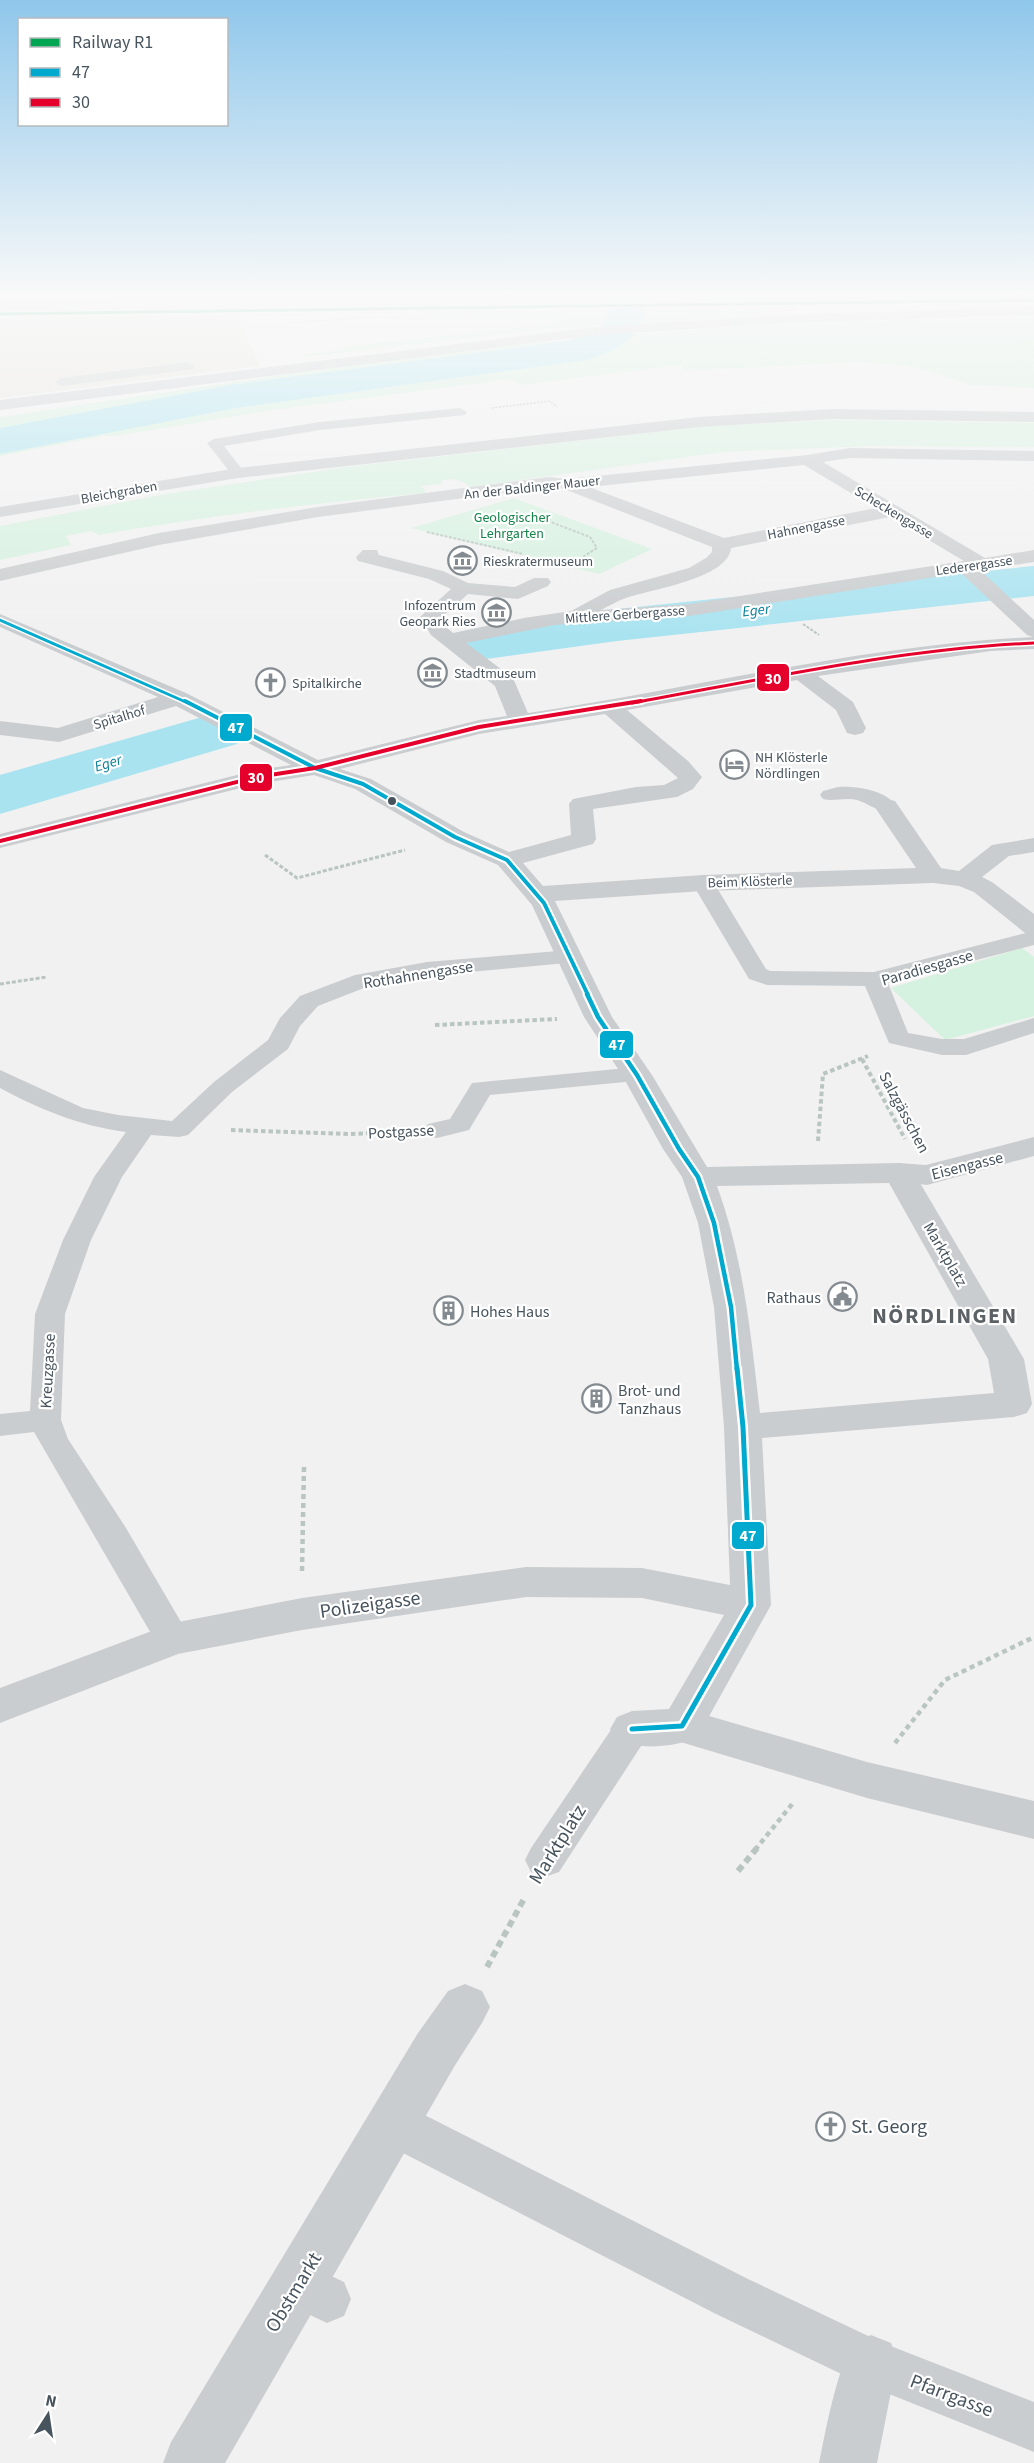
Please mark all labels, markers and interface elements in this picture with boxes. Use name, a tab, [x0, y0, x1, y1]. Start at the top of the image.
legend	[18, 18, 228, 126]
text: Railway R1	[72, 30, 153, 55]
text: 47	[72, 60, 90, 85]
text: 30	[72, 90, 90, 115]
street label: An der Baldinger Mauer	[463, 471, 601, 505]
street label: Bleichgraben	[79, 476, 159, 510]
street label: Scheckengasse	[850, 481, 937, 544]
park label: Geologischer Lehrgarten	[474, 508, 550, 544]
street label: Hahnengasse	[766, 511, 847, 545]
museum icon: Rieskratermuseum	[446, 545, 478, 577]
street label: Lederergasse	[934, 551, 1014, 581]
place label: Rieskratermuseum	[483, 552, 593, 572]
place label: Infozentrum Geopark Ries	[399, 596, 476, 632]
museum icon: Infozentrum Geopark Ries	[481, 597, 513, 629]
water label: Eger	[741, 599, 772, 622]
street label: Mittlere Gerbergasse	[564, 601, 686, 629]
museum icon: Stadtmuseum	[417, 657, 449, 689]
line badge: 30	[756, 663, 790, 692]
place label: Stadtmuseum	[454, 664, 536, 684]
church icon: Spitalkirche	[255, 667, 287, 699]
text: 30	[765, 668, 781, 690]
place label: Spitalkirche	[292, 674, 362, 694]
street label: Spitalhof	[91, 700, 148, 735]
line badge: 47	[219, 713, 253, 742]
text: 47	[228, 717, 244, 739]
place label: NH Klösterle Nördlingen	[755, 748, 828, 784]
water label: Eger	[92, 749, 125, 778]
hotel icon: NH Klösterle Nördlingen	[718, 749, 750, 781]
line badge: 30	[239, 763, 273, 792]
text: 30	[248, 767, 264, 789]
unlabelled marker	[386, 795, 398, 807]
street label: Beim Klösterle	[707, 871, 793, 893]
street label: Paradiesgasse	[879, 944, 976, 992]
street label: Rothahnengasse	[362, 955, 475, 995]
line badge: 47	[599, 1030, 634, 1059]
text: 47	[609, 1034, 625, 1056]
street label: Salzgässchen	[873, 1068, 935, 1157]
street label: Postgasse	[367, 1119, 435, 1145]
street label: Eisengasse	[929, 1146, 1005, 1185]
street label: Marktplatz	[918, 1218, 973, 1291]
public building icon: Rathaus	[826, 1281, 858, 1313]
place label: Rathaus	[767, 1287, 821, 1309]
building icon: Hohes Haus	[433, 1295, 465, 1327]
district label: NÖRDLINGEN	[872, 1300, 1018, 1332]
place label: Hohes Haus	[470, 1301, 550, 1323]
street label: Kreuzgasse	[35, 1333, 61, 1409]
place label: Brot- und Tanzhaus	[618, 1380, 682, 1420]
building icon: Brot- und Tanzhaus	[581, 1383, 613, 1415]
line badge: 47	[731, 1521, 765, 1550]
text: 47	[740, 1525, 756, 1547]
street label: Polizeigasse	[318, 1584, 422, 1626]
street label: Marktplatz	[522, 1799, 593, 1890]
church icon: St. Georg	[814, 2110, 846, 2142]
place label: St. Georg	[851, 2113, 927, 2141]
street label: Obstmarkt	[259, 2247, 329, 2338]
street label: Pfarrgasse	[906, 2367, 997, 2425]
north arrow	[18, 2385, 78, 2445]
text: N	[43, 2389, 58, 2413]

